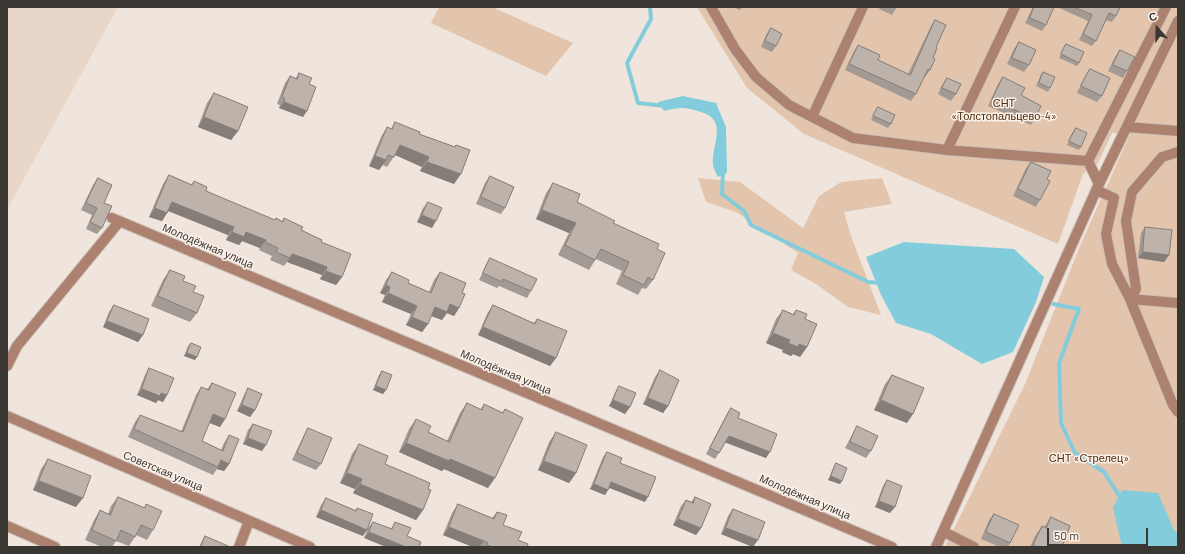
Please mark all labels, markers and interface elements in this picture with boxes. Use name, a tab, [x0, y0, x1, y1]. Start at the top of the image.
north arrow	[1137, 8, 1177, 48]
text: С	[1147, 9, 1159, 24]
park label: СНТ «Толстопальцево-4»	[951, 96, 1057, 122]
street label: Молодёжная улица	[160, 221, 256, 271]
street label: Молодёжная улица	[458, 347, 554, 397]
street label: Советская улица	[121, 448, 205, 494]
park label: СНТ «Стрелец»	[1049, 451, 1129, 465]
street label: Молодёжная улица	[757, 472, 853, 522]
scale bar	[1049, 520, 1150, 546]
text: 50 m	[1054, 528, 1079, 542]

